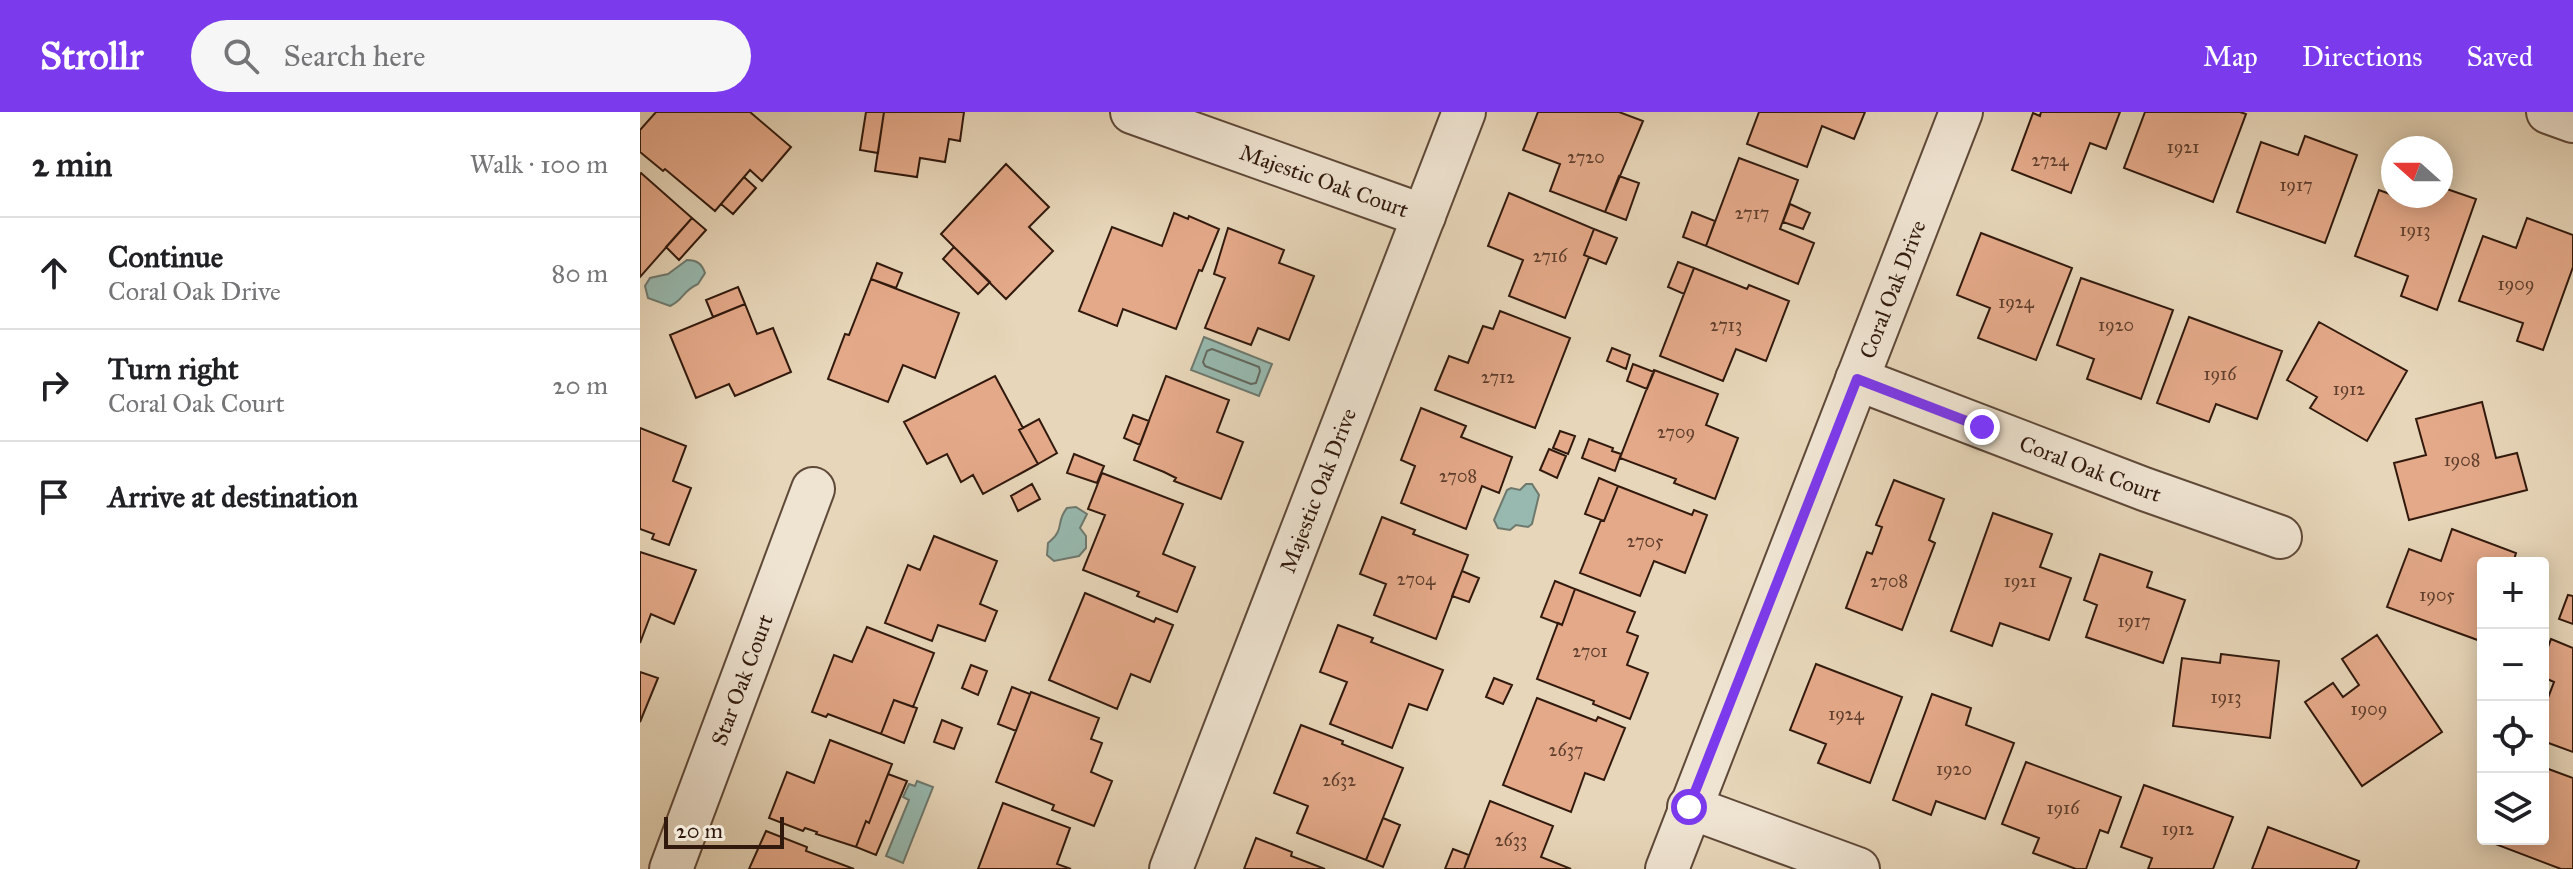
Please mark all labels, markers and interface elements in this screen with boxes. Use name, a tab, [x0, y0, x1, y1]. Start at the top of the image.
search box	[191, 20, 751, 92]
text: Strollr	[40, 33, 143, 79]
icon: search	[219, 34, 263, 78]
text: Search here	[283, 38, 425, 74]
text: Map	[2203, 39, 2258, 74]
text: Directions	[2302, 39, 2423, 74]
text: Saved	[2467, 39, 2533, 74]
house number: 1921	[2167, 136, 2199, 158]
north arrow	[2381, 136, 2453, 208]
street label: Majestic Oak Court	[1236, 138, 1412, 223]
text: 2 min	[32, 144, 112, 185]
house number: 2720	[1567, 146, 1605, 168]
text: Walk · 100 m	[470, 148, 608, 180]
house number: 2724	[2032, 149, 2069, 171]
house number: 1917	[2279, 174, 2313, 196]
house number: 2717	[1735, 202, 1769, 224]
street label: Coral Oak Drive	[1853, 216, 1931, 362]
house number: 1913	[2400, 219, 2430, 241]
text: Continue	[108, 239, 223, 275]
house number: 2716	[1533, 245, 1568, 267]
icon: ahead	[32, 251, 76, 295]
text: 80 m	[552, 257, 608, 289]
house number: 1909	[2498, 273, 2534, 295]
text: Coral Oak Drive	[108, 275, 281, 307]
house number: 1924	[1998, 291, 2035, 313]
house number: 2713	[1710, 314, 1742, 336]
house number: 1920	[2098, 314, 2134, 336]
text: Turn right	[108, 351, 239, 387]
icon: right	[32, 363, 76, 407]
house number: 1916	[2204, 363, 2237, 385]
house number: 2712	[1481, 366, 1515, 388]
text: 20 m	[553, 369, 608, 401]
house number: 1912	[2333, 378, 2365, 400]
text: Coral Oak Court	[108, 387, 285, 419]
street label: Majestic Oak Drive	[1273, 404, 1362, 577]
route end	[1964, 409, 2000, 445]
house number: 2709	[1657, 421, 1695, 443]
street label: Coral Oak Court	[2016, 429, 2165, 508]
house number: 1908	[2444, 449, 2480, 471]
house number: 2708	[1439, 465, 1477, 487]
icon: arrive	[32, 475, 76, 519]
text: Arrive at destination	[108, 479, 358, 515]
house number: 2705	[1627, 530, 1664, 552]
map controls	[2477, 557, 2549, 845]
button: +	[2477, 557, 2549, 629]
house number: 2704	[1397, 568, 1436, 590]
house number: 2708	[1870, 570, 1908, 592]
house number: 1921	[2004, 570, 2036, 592]
house number: 1905	[2419, 584, 2455, 606]
street label: Star Oak Court	[705, 610, 779, 749]
house number: 1917	[2117, 610, 2151, 632]
button: −	[2477, 629, 2549, 701]
house number: 2701	[1572, 640, 1608, 662]
house number: 1913	[2211, 686, 2241, 708]
house number: 1909	[2351, 698, 2387, 720]
button: locate	[2477, 701, 2549, 773]
house number: 1924	[1828, 703, 1865, 725]
house number: 2637	[1549, 739, 1583, 761]
house number: 1920	[1936, 758, 1972, 780]
house number: 2632	[1322, 769, 1356, 791]
button: layers	[2477, 773, 2549, 845]
route start	[1671, 789, 1707, 825]
house number: 1916	[2047, 797, 2080, 819]
scale bar	[664, 813, 784, 849]
text: 20 m	[676, 817, 723, 844]
house number: 1912	[2162, 818, 2194, 840]
house number: 2633	[1495, 829, 1527, 851]

